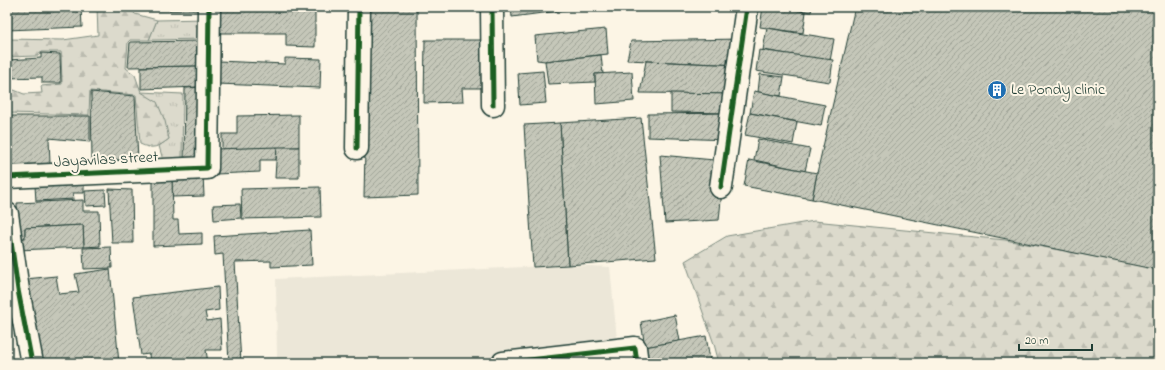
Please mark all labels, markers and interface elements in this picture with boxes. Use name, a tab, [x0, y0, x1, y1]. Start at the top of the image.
place label: Le Pondy clinic	[1011, 78, 1106, 102]
building icon: Le Pondy clinic	[986, 79, 1008, 101]
street label: Jayavilas street	[53, 145, 160, 175]
scale bar	[1019, 326, 1092, 352]
text: 20 m	[1025, 332, 1048, 350]

